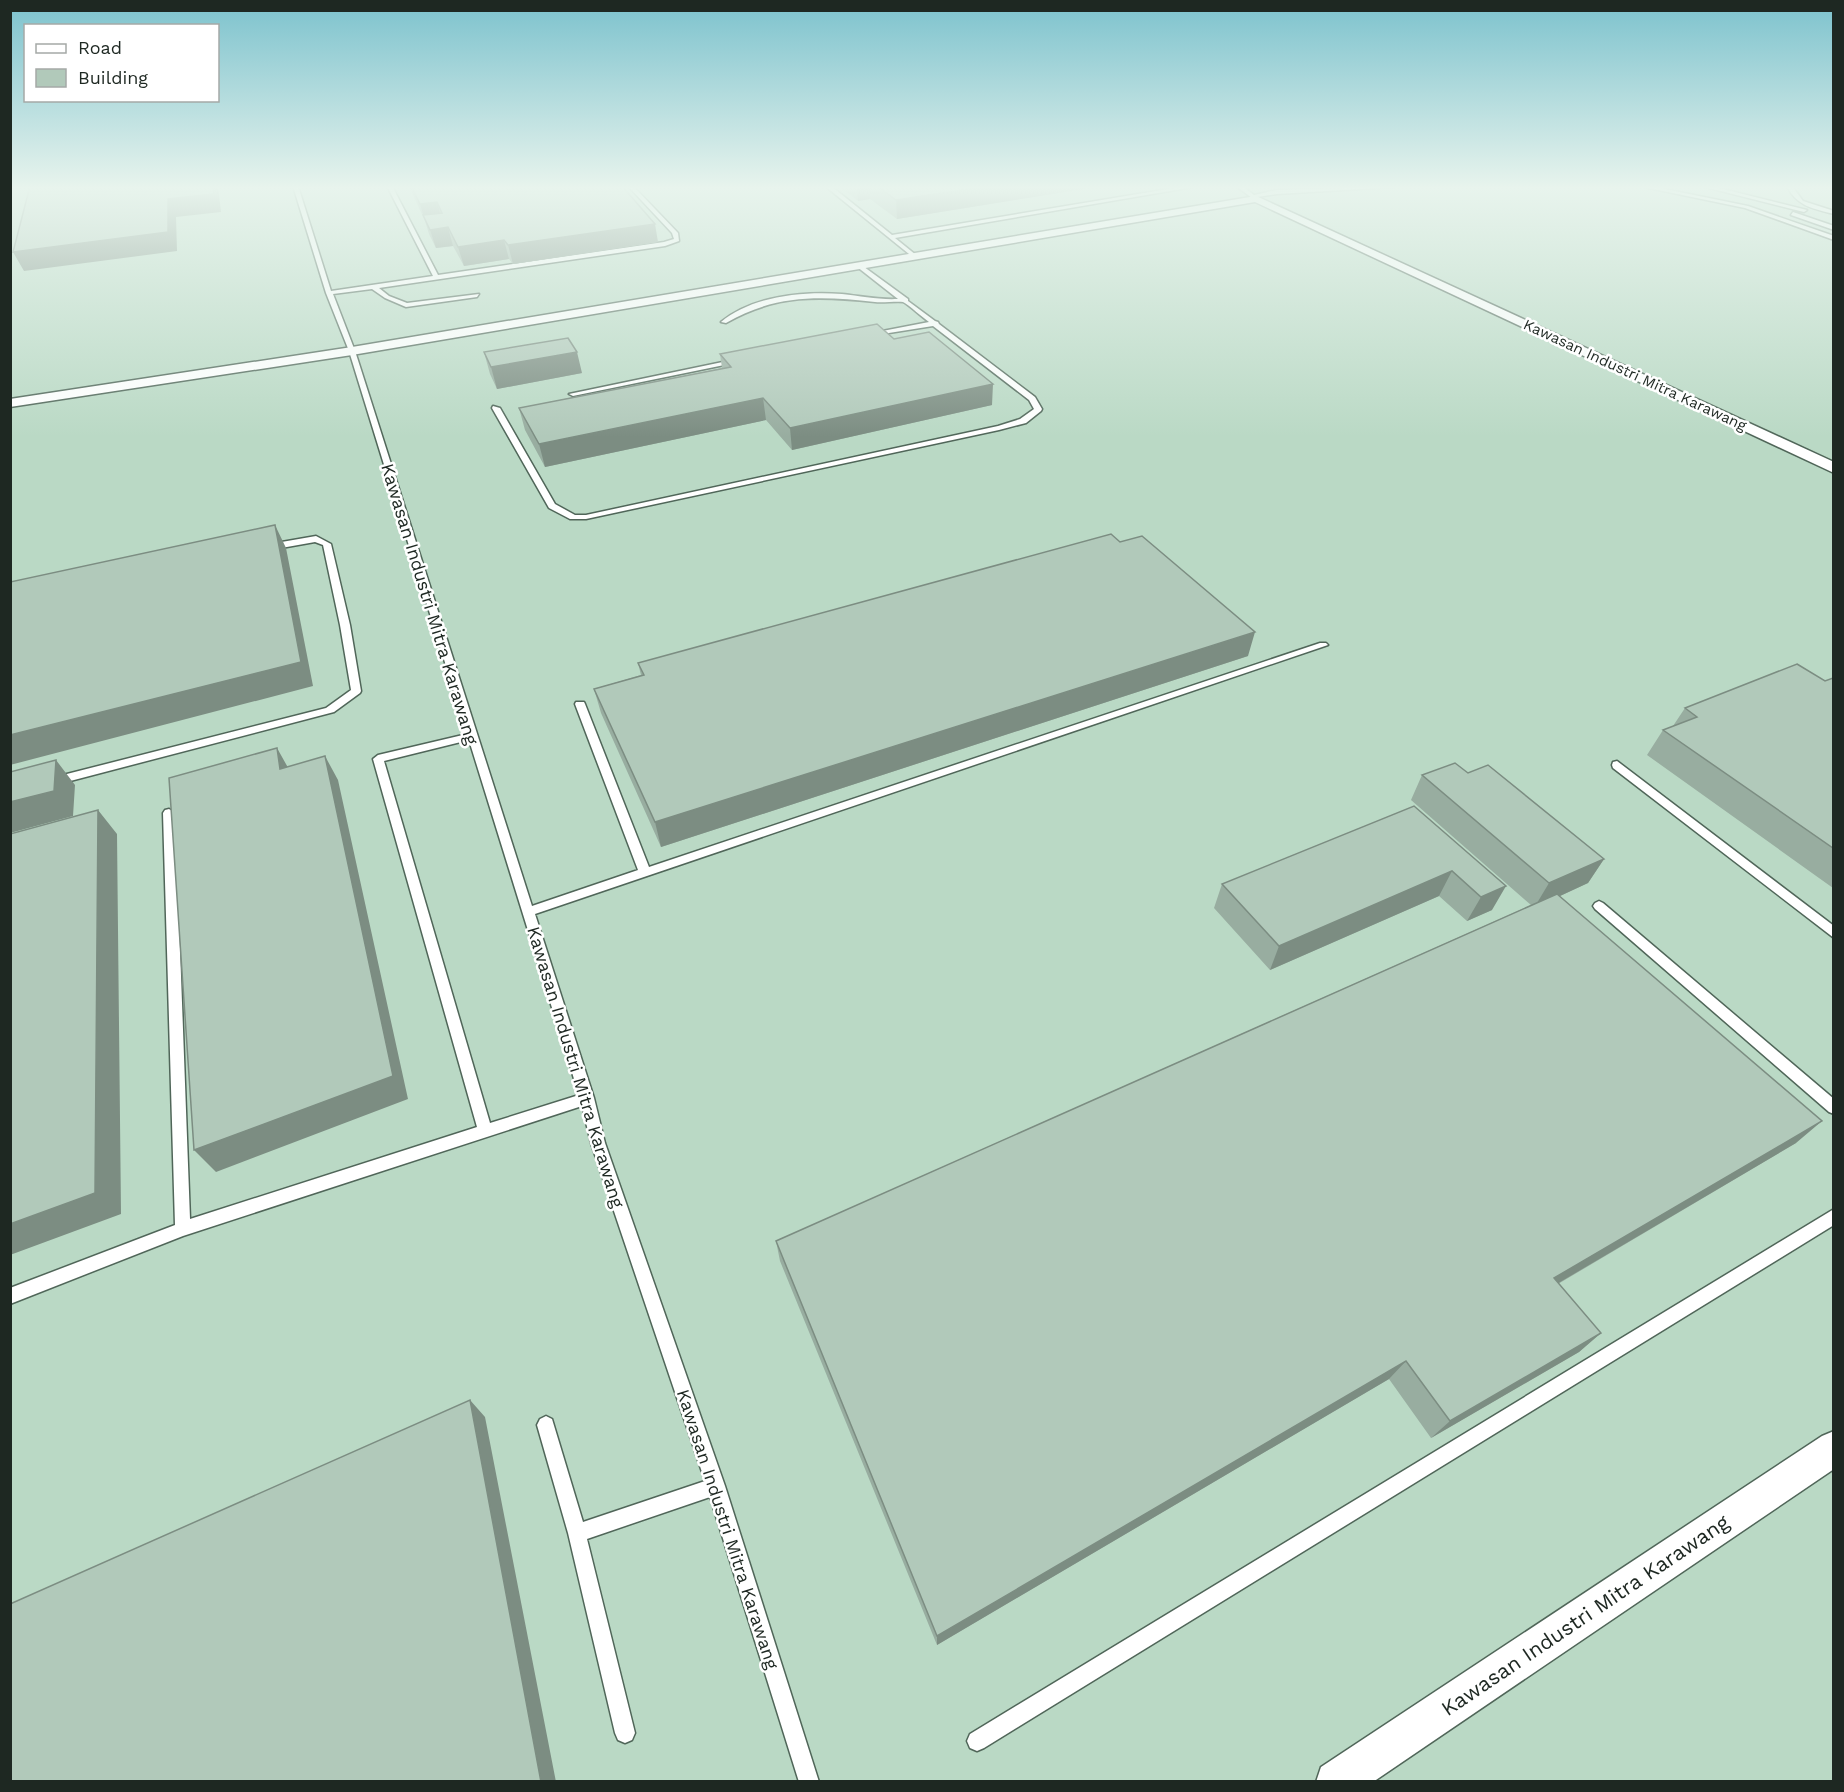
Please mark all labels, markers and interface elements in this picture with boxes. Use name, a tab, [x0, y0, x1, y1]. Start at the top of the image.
legend	[24, 24, 219, 102]
text: Road	[78, 37, 122, 58]
text: Building	[78, 67, 148, 88]
street label: Kawasan Industri Mitra Karawang	[1521, 315, 1749, 435]
street label: Kawasan Industri Mitra Karawang	[377, 461, 483, 748]
street label: Kawasan Industri Mitra Karawang	[523, 924, 629, 1211]
street label: Kawasan Industri Mitra Karawang	[673, 1386, 783, 1672]
street label: Kawasan Industri Mitra Karawang	[1436, 1509, 1734, 1721]

